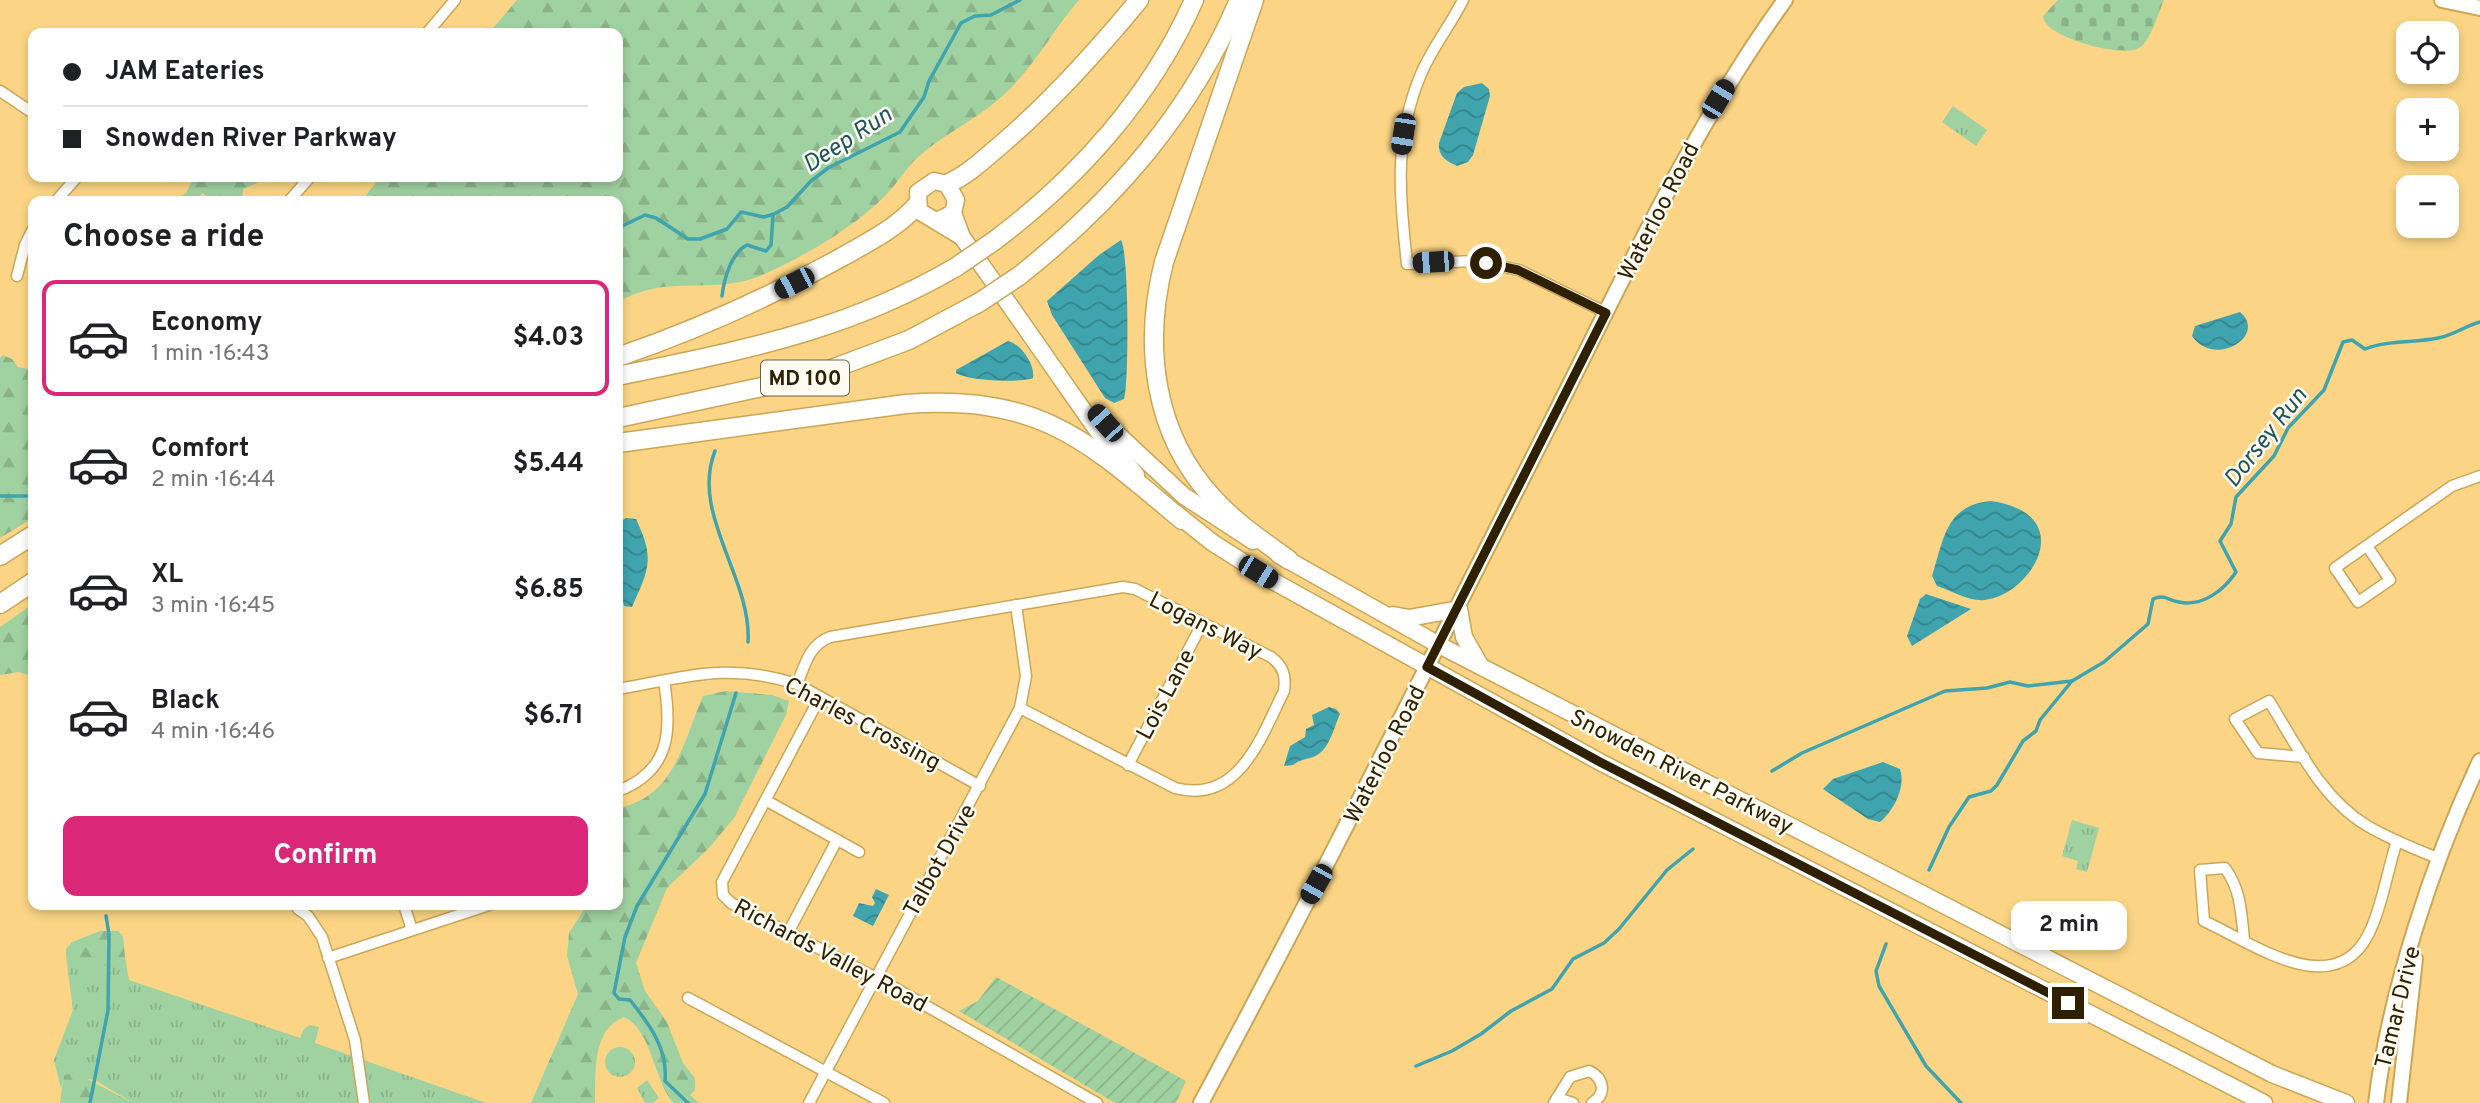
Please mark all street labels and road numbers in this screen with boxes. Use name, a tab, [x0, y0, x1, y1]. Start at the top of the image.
street label: Waterloo Road	[1613, 138, 1707, 286]
road number: MD 100	[761, 360, 849, 396]
street label: Logans Way	[1143, 586, 1266, 668]
street label: Lois Lane	[1131, 645, 1203, 746]
street label: Charles Crossing	[779, 672, 945, 779]
street label: Waterloo Road	[1339, 681, 1433, 829]
street label: Snowden River Parkway	[1564, 704, 1798, 842]
street label: Talbot Drive	[898, 800, 984, 923]
street label: Richards Valley Road	[728, 894, 932, 1020]
street label: Tamar Drive	[2370, 943, 2429, 1072]

